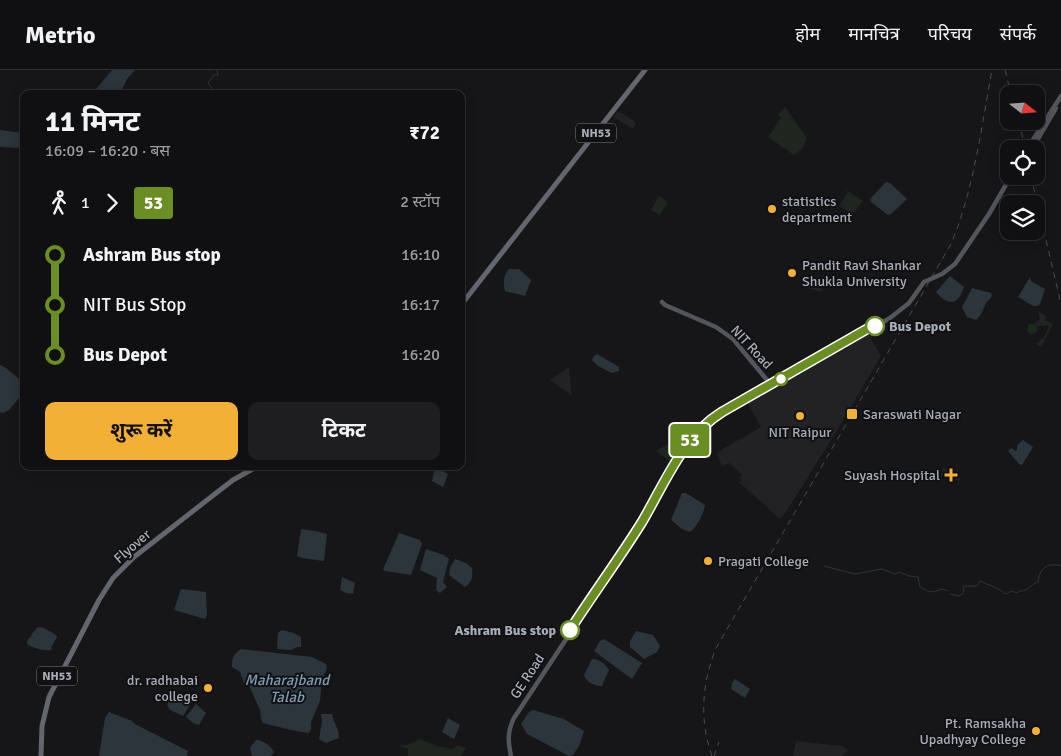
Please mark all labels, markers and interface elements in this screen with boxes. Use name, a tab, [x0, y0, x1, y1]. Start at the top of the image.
text: Metrio	[25, 20, 96, 50]
text: होम	[795, 23, 820, 45]
text: मानचित्र	[848, 23, 900, 45]
text: परिचय	[928, 23, 972, 45]
text: संपर्क	[1000, 23, 1036, 45]
north arrow	[1000, 85, 1045, 130]
map controls	[1000, 85, 1045, 240]
text: 11 मिनट	[45, 105, 140, 139]
text: ₹72	[409, 121, 440, 145]
road number: NH53	[576, 124, 616, 142]
button: locate	[1000, 140, 1045, 185]
text: 16:09 – 16:20 · बस	[45, 141, 170, 161]
icon: walk	[45, 189, 73, 217]
icon: forward	[98, 189, 126, 217]
text: 53	[144, 192, 163, 214]
text: 2 स्टॉप	[400, 192, 440, 212]
text: 1	[81, 193, 90, 213]
place label: statistics department	[782, 193, 852, 226]
button: layers	[1000, 195, 1045, 240]
marker: statistics department	[766, 203, 778, 215]
text: Ashram Bus stop	[83, 243, 221, 267]
text: 16:10	[401, 245, 440, 265]
place label: Pandit Ravi Shankar Shukla University	[802, 257, 922, 290]
marker: Pandit Ravi Shankar Shukla University	[786, 267, 798, 279]
text: NIT Bus Stop	[83, 293, 186, 317]
text: 16:17	[401, 295, 440, 315]
marker: Bus Depot	[865, 316, 885, 336]
place label: Bus Depot	[889, 318, 952, 335]
street label: NIT Road	[727, 322, 776, 373]
text: Bus Depot	[83, 343, 167, 367]
text: 16:20	[401, 345, 440, 365]
unlabelled marker	[774, 372, 788, 386]
button: शुरू करें	[45, 402, 238, 460]
button: टिकट	[248, 402, 440, 460]
place label: Saraswati Nagar	[863, 406, 962, 423]
marker: Saraswati Nagar	[845, 407, 859, 421]
marker: NIT Raipur	[794, 410, 806, 422]
line badge: 53	[668, 424, 712, 456]
place label: NIT Raipur	[768, 424, 832, 441]
text: 53	[680, 429, 700, 451]
place label: Suyash Hospital	[844, 467, 940, 484]
marker: Suyash Hospital	[944, 468, 958, 482]
street label: Flyover	[110, 525, 155, 567]
place label: Pragati College	[718, 553, 809, 570]
marker: Pragati College	[702, 555, 714, 567]
marker: Ashram Bus stop	[560, 620, 580, 640]
place label: Ashram Bus stop	[455, 622, 556, 639]
street label: GE Road	[507, 651, 548, 702]
road number: NH53	[37, 666, 77, 686]
water label: Maharajband Talab	[245, 671, 331, 706]
place label: dr. radhabai college	[127, 672, 198, 705]
marker: dr. radhabai college	[202, 682, 214, 694]
place label: Pt. Ramsakha Upadhyay College	[919, 715, 1026, 748]
marker: Pt. Ramsakha Upadhyay College	[1030, 725, 1042, 737]

